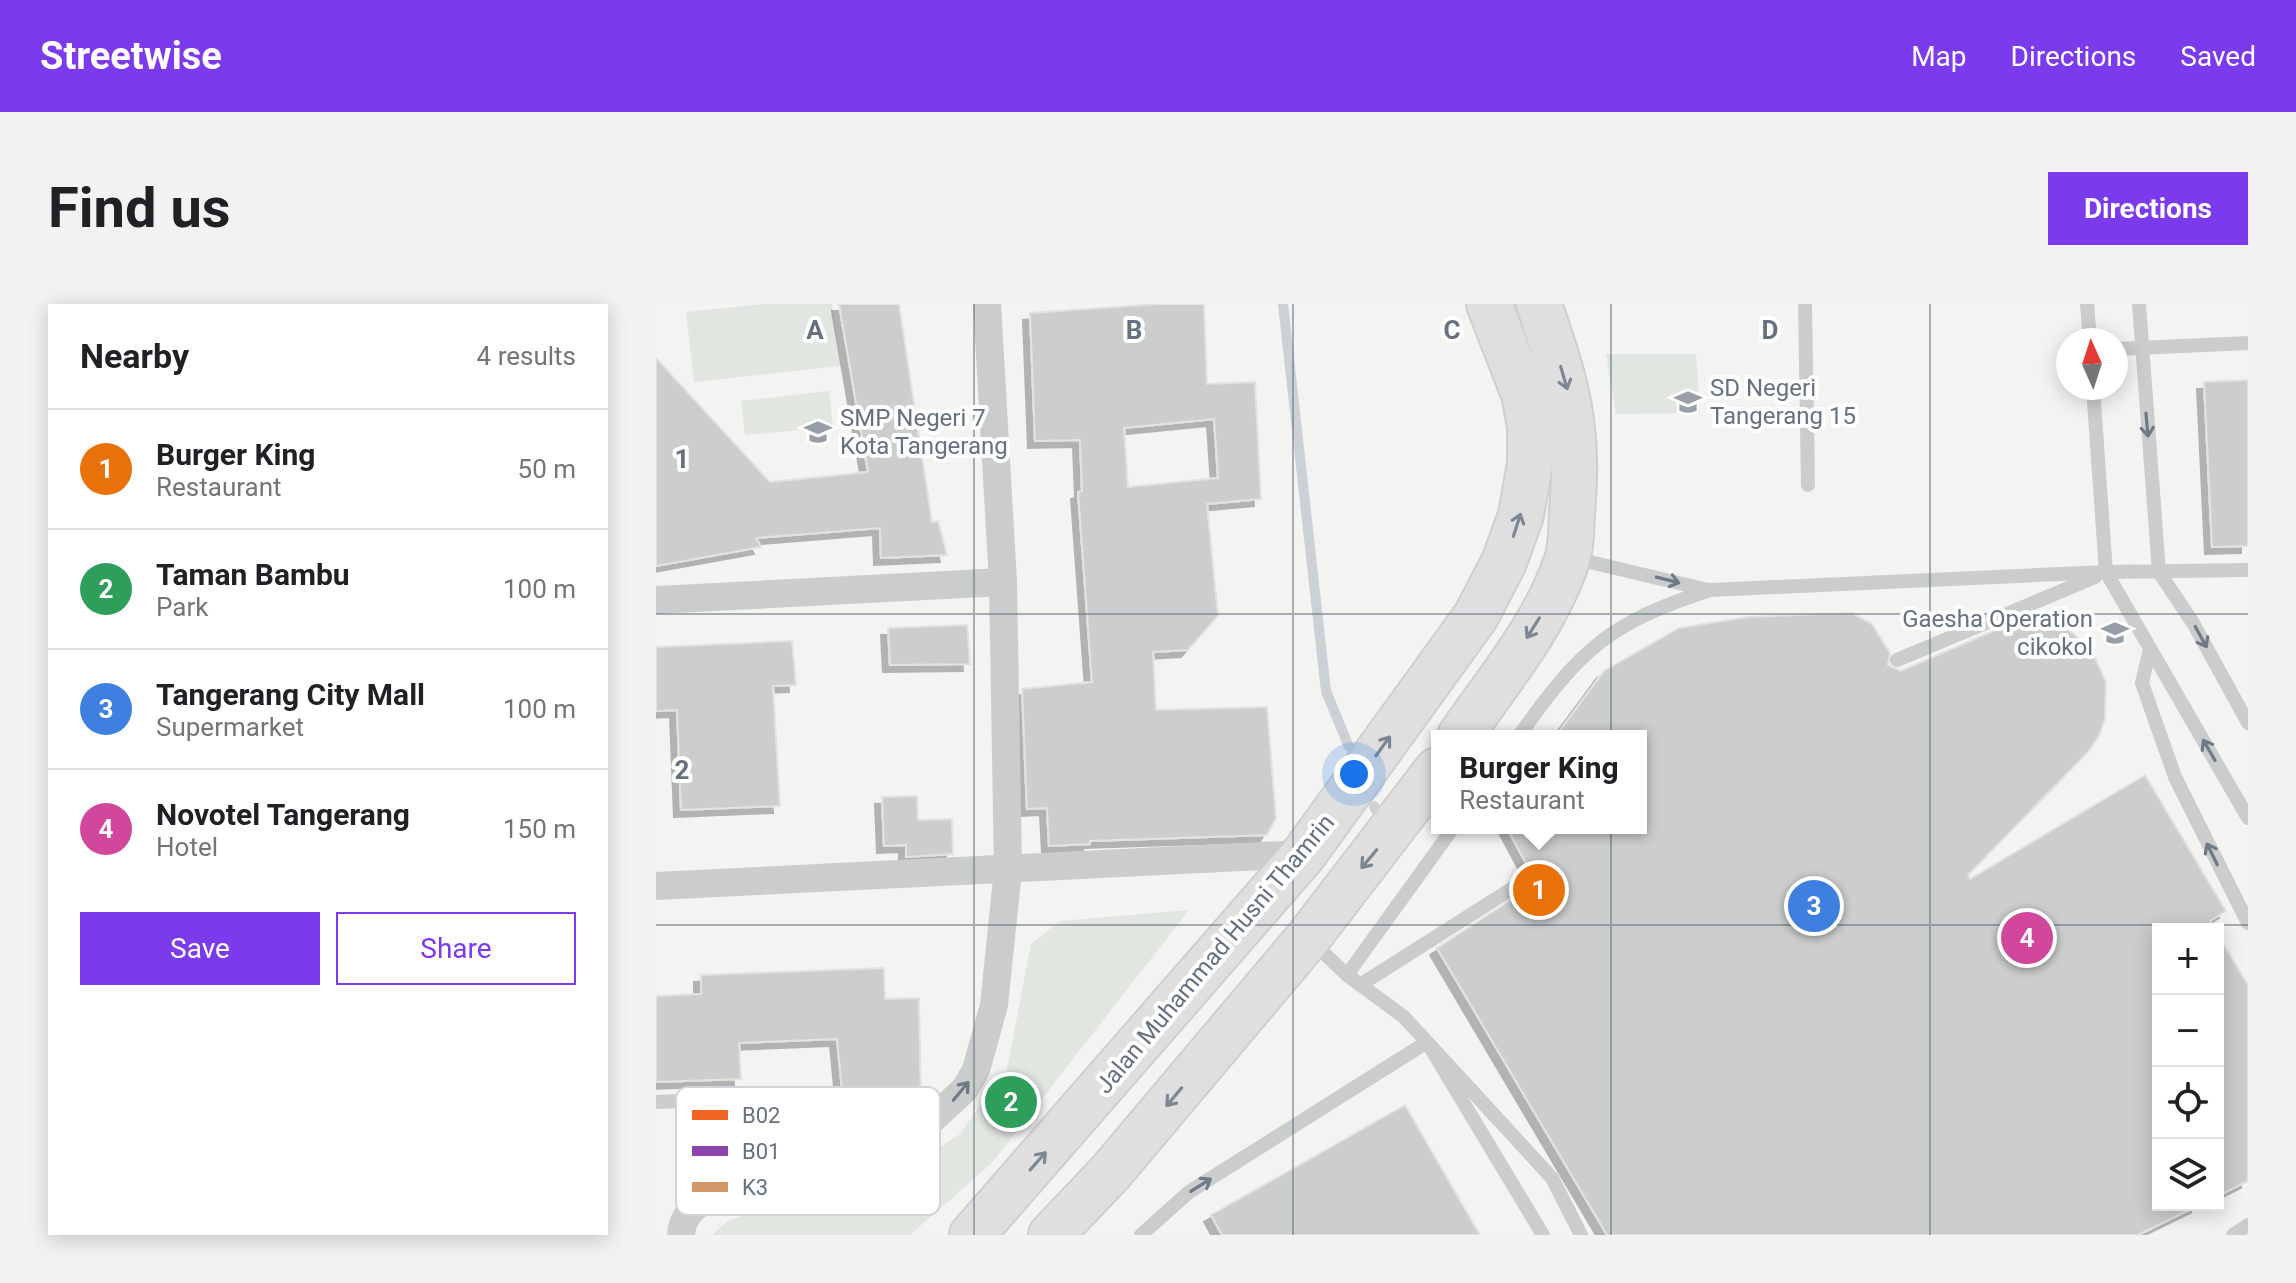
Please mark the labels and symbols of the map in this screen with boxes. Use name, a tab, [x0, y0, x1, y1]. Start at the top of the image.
text: A	[806, 315, 824, 345]
text: B	[1126, 315, 1142, 345]
text: C	[1443, 315, 1461, 345]
text: D	[1762, 315, 1778, 345]
north arrow	[2056, 328, 2128, 400]
one-way arrow	[1558, 365, 1572, 390]
place label: SD Negeri Tangerang 15	[1710, 374, 1856, 430]
school or university icon: SD Negeri Tangerang 15	[1673, 387, 1703, 417]
place label: SMP Negeri 7 Kota Tangerang	[840, 404, 1008, 460]
one-way arrow	[2140, 411, 2155, 438]
school or university icon: SMP Negeri 7 Kota Tangerang	[803, 417, 833, 447]
text: 1	[675, 444, 689, 474]
one-way arrow	[1510, 512, 1525, 537]
one-way arrow	[1655, 573, 1681, 588]
place label: Gaesha Operation cikokol	[1902, 605, 2093, 661]
one-way arrow	[1524, 616, 1540, 639]
school or university icon: Gaesha Operation cikokol	[2100, 618, 2130, 648]
one-way arrow	[2194, 625, 2210, 648]
one-way arrow	[1374, 736, 1391, 757]
one-way arrow	[2201, 739, 2217, 762]
your location	[1334, 754, 1374, 794]
text: 2	[675, 755, 689, 785]
street label: Jalan Muhammad Husni Thamrin	[1090, 809, 1340, 1099]
one-way arrow	[2204, 842, 2219, 866]
one-way arrow	[1360, 848, 1378, 868]
pin: 1	[1513, 860, 1565, 920]
pin: 3	[1788, 876, 1840, 936]
pin: 4	[2001, 908, 2053, 968]
pin: 2	[985, 1072, 1037, 1132]
one-way arrow	[952, 1080, 970, 1101]
one-way arrow	[1165, 1086, 1183, 1107]
legend	[676, 1087, 940, 1215]
text: B02	[742, 1103, 780, 1128]
text: B01	[742, 1139, 780, 1164]
one-way arrow	[1029, 1151, 1047, 1172]
text: K3	[742, 1175, 768, 1200]
one-way arrow	[1189, 1176, 1211, 1193]

